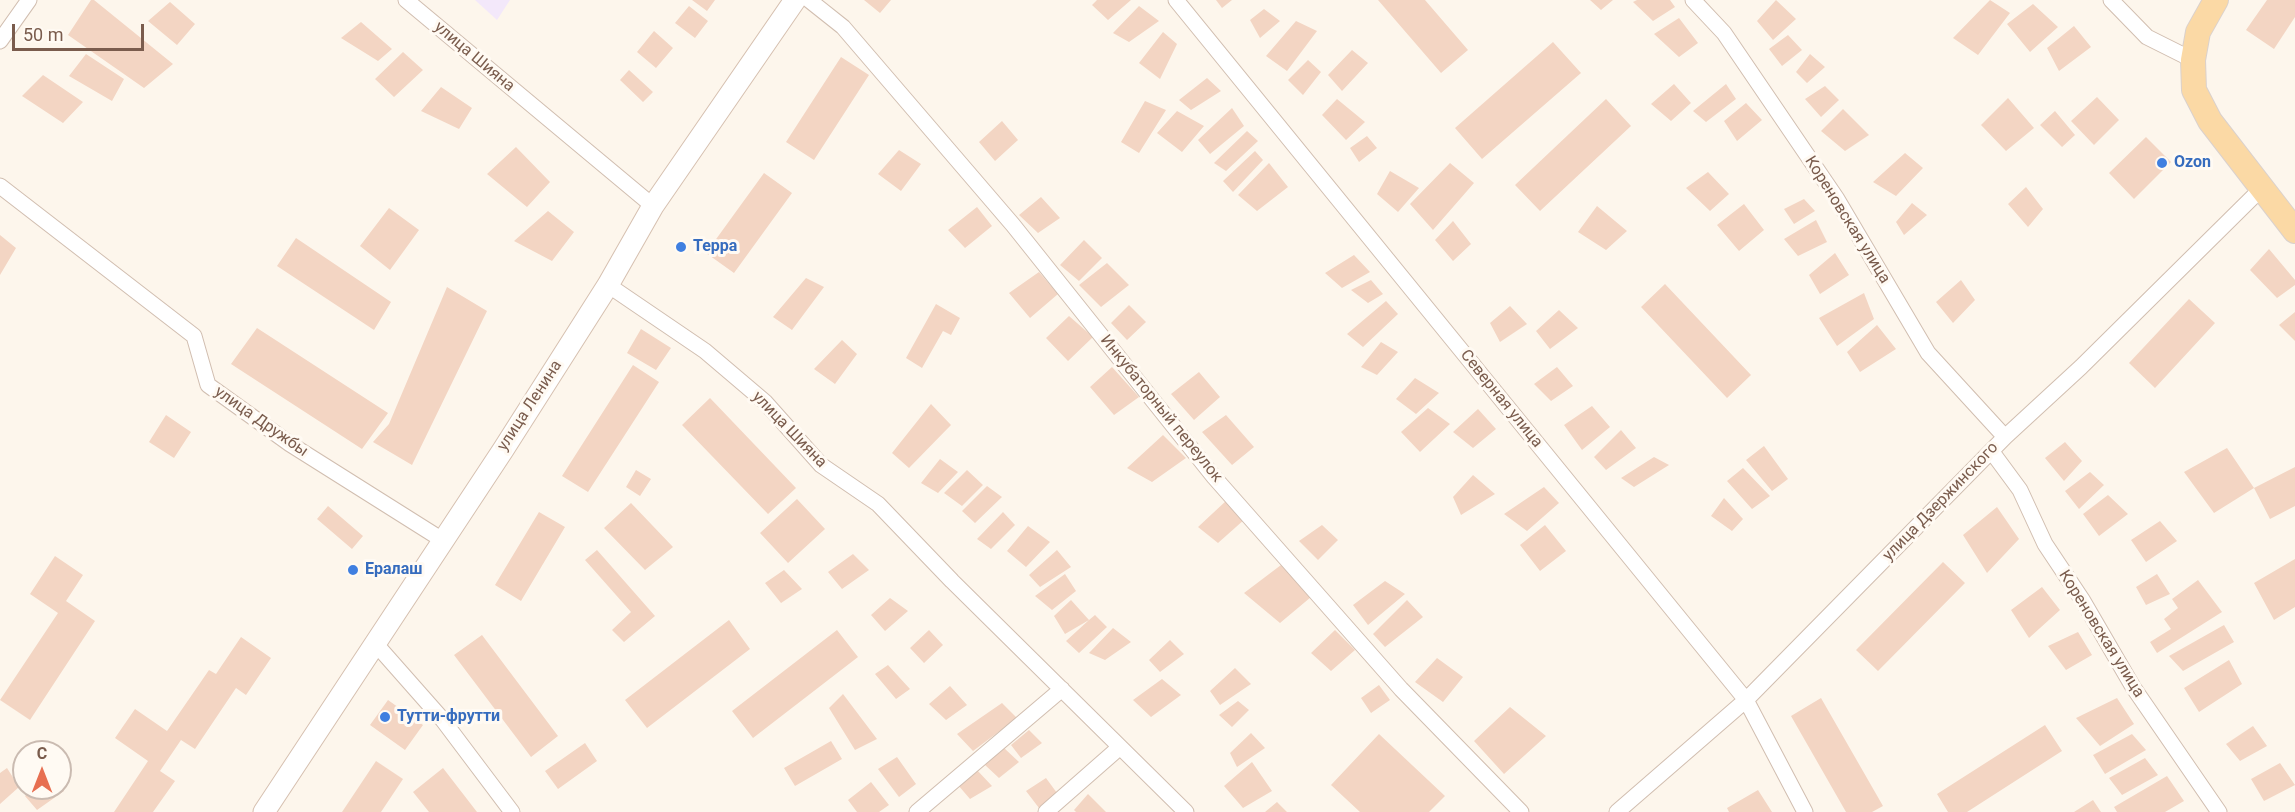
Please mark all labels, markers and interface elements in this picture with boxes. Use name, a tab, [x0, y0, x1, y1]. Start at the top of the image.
scale bar	[15, 12, 147, 50]
street label: улица Шияна	[430, 18, 518, 96]
text: 50 m	[23, 24, 63, 45]
street label: Кореновская улица	[1800, 153, 1894, 287]
place label: Ozon	[2174, 153, 2211, 173]
marker: Ozon	[2155, 156, 2169, 170]
place label: Терра	[693, 237, 737, 257]
marker: Терра	[674, 240, 688, 254]
street label: Инкубаторный переулок	[1096, 331, 1226, 487]
street label: Северная улица	[1456, 346, 1546, 452]
street label: улица Ленина	[494, 357, 566, 455]
street label: улица Дружбы	[210, 383, 312, 461]
street label: улица Шияна	[748, 388, 830, 472]
street label: улица Дзержинского	[1879, 439, 2003, 565]
place label: Ералаш	[365, 560, 422, 580]
marker: Ералаш	[346, 563, 360, 577]
street label: Кореновская улица	[2054, 567, 2148, 701]
place label: Тутти-фрутти	[397, 707, 500, 727]
marker: Тутти-фрутти	[378, 710, 392, 724]
north arrow	[12, 740, 72, 800]
text: С	[37, 744, 47, 763]

